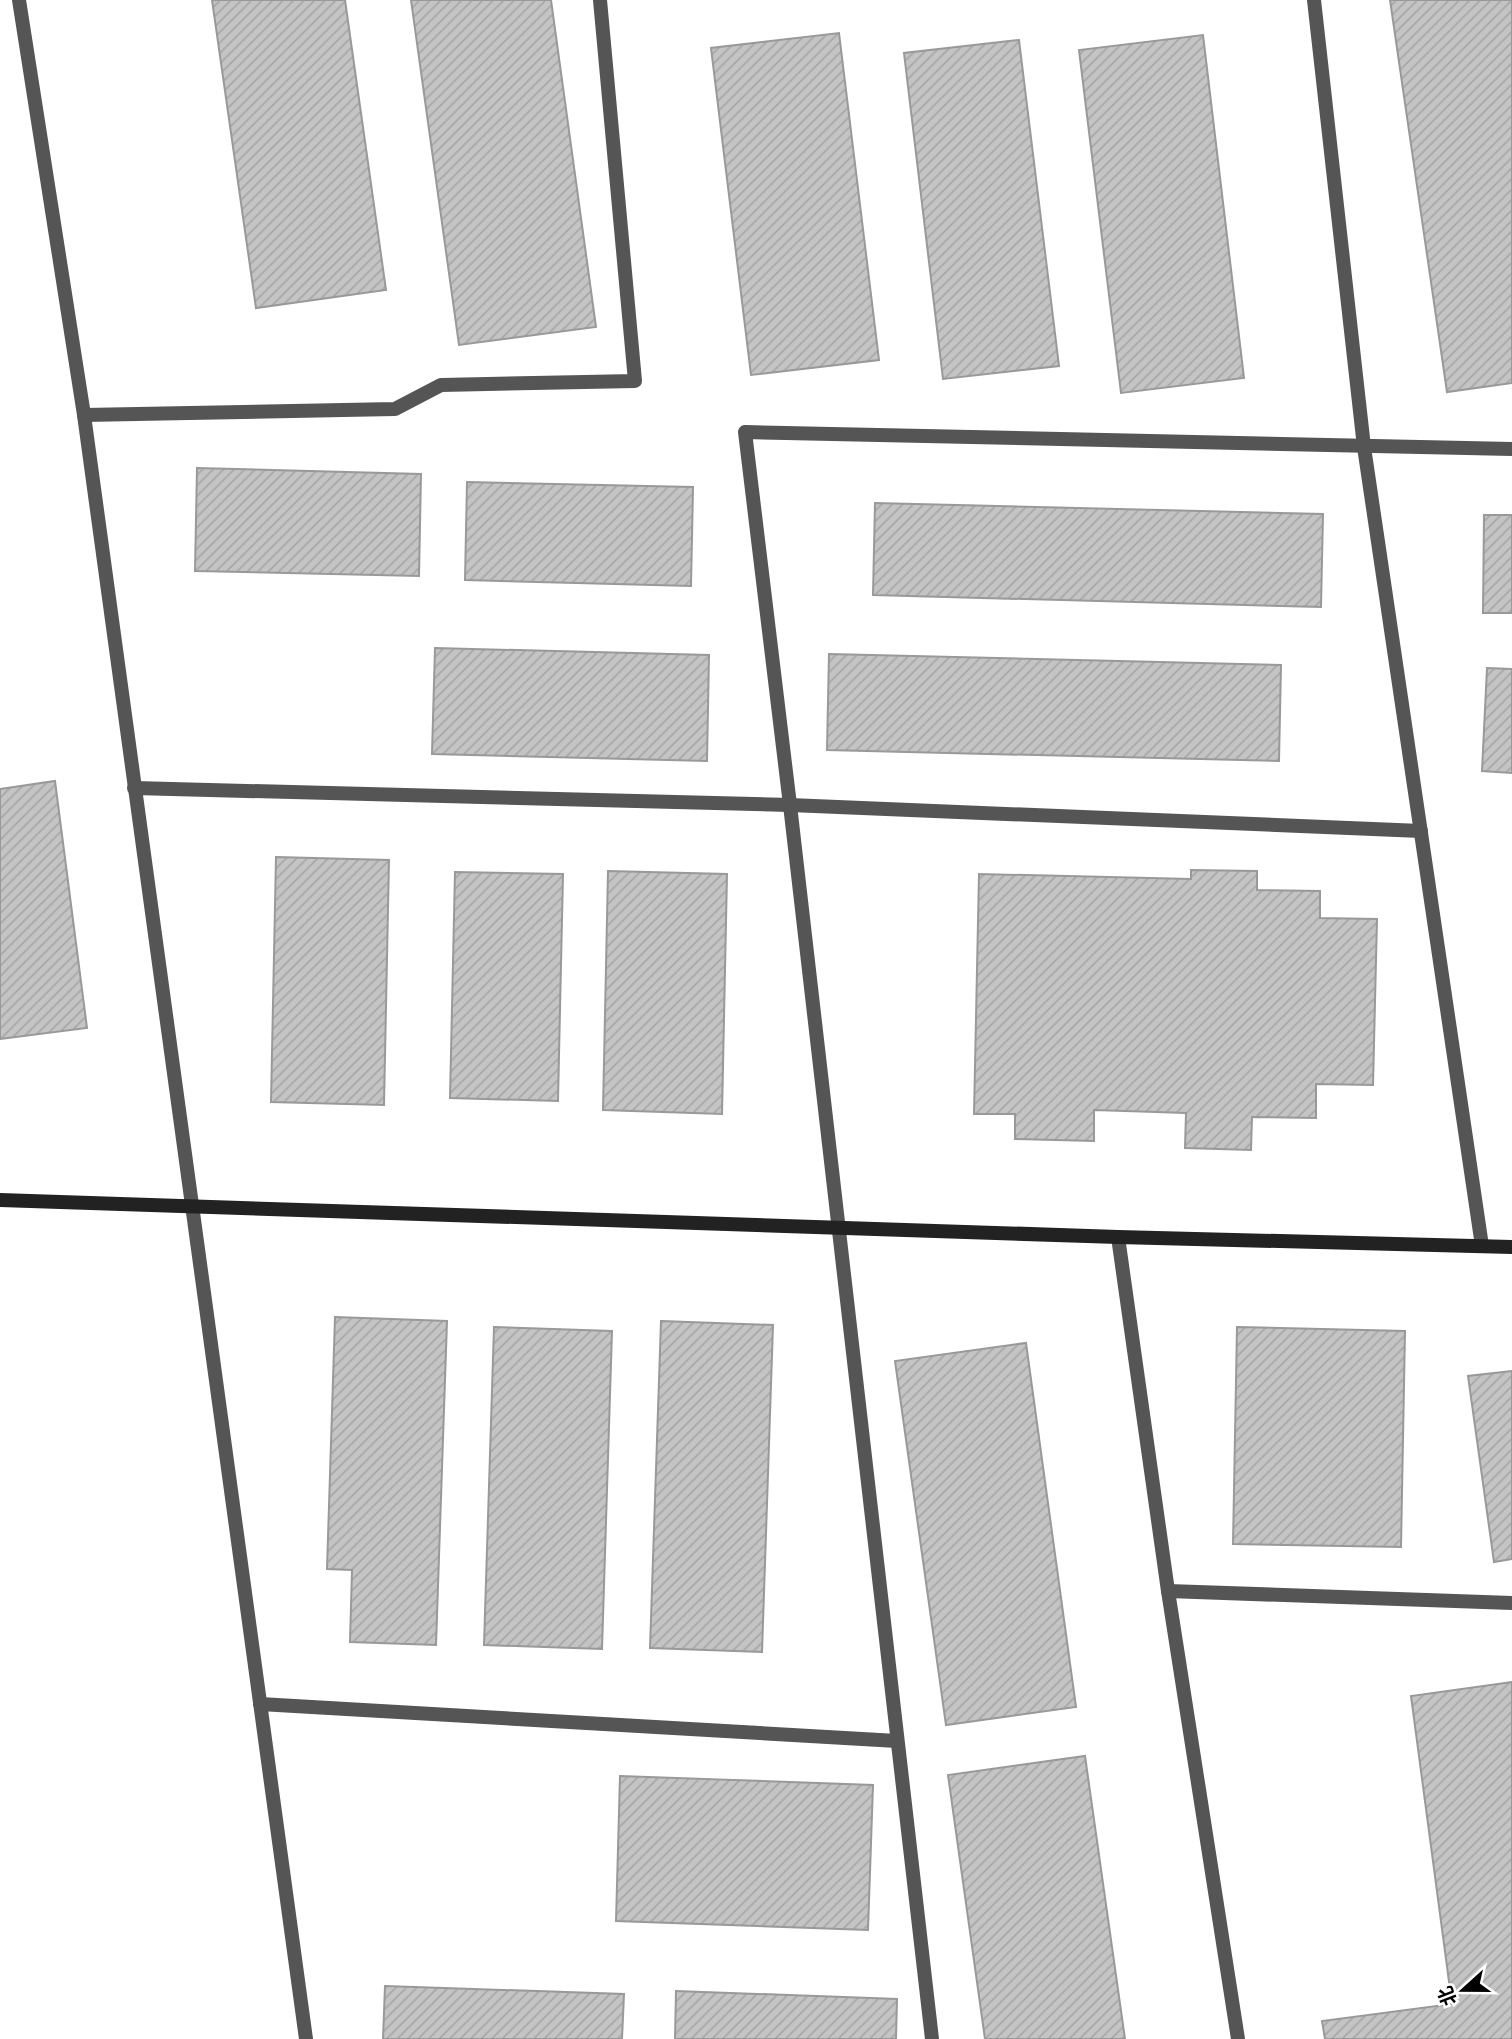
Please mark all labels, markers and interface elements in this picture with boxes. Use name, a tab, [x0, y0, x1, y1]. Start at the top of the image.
north arrow	[1428, 1955, 1498, 2025]
text: 北	[1433, 1983, 1462, 2009]

